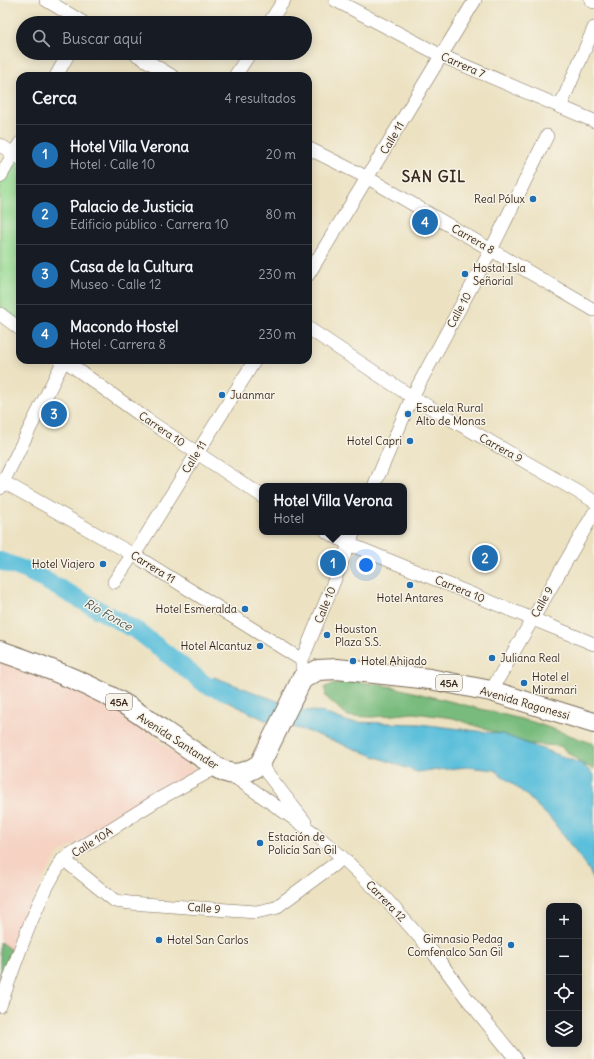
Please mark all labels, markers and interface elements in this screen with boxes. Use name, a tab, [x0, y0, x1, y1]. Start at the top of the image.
search box	[16, 16, 312, 60]
icon: search	[30, 27, 52, 49]
text: Buscar aquí	[62, 29, 142, 48]
street label: Carrera 7	[439, 49, 488, 81]
text: Cerca	[32, 87, 77, 109]
text: 4 resultados	[224, 90, 296, 107]
street label: Calle 11	[377, 119, 407, 157]
text: Hotel Villa Verona	[70, 137, 189, 156]
text: 1	[42, 146, 48, 163]
text: 20 m	[266, 146, 296, 163]
text: Hotel · Calle 10	[70, 156, 155, 173]
district label: SAN GIL	[402, 167, 466, 186]
place label: Real Pólux	[474, 192, 526, 206]
marker: Real Pólux	[528, 194, 538, 204]
text: Palacio de Justicia	[70, 197, 194, 216]
text: 2	[41, 206, 49, 223]
text: 80 m	[265, 206, 296, 223]
pin: 4	[412, 207, 438, 237]
text: Edificio público · Carrera 10	[70, 216, 228, 233]
street label: Carrera 8	[449, 221, 497, 257]
text: Casa de la Cultura	[70, 257, 193, 276]
place label: Hostal Isla Señorial	[473, 261, 526, 288]
text: 3	[41, 266, 49, 283]
text: 230 m	[258, 266, 296, 283]
marker: Hostal Isla Señorial	[460, 269, 470, 279]
text: Museo · Calle 12	[70, 276, 161, 293]
street label: Calle 10	[444, 290, 474, 330]
text: Macondo Hostel	[70, 317, 178, 336]
text: 4	[41, 326, 49, 343]
text: 230 m	[258, 326, 296, 343]
text: Hotel · Carrera 8	[70, 336, 166, 353]
place label: Juanmar	[230, 388, 276, 402]
marker: Juanmar	[217, 390, 227, 400]
pin: 3	[41, 399, 67, 429]
place label: Escuela Rural Alto de Monas	[416, 401, 486, 428]
street label: Carrera 10	[136, 408, 188, 450]
marker: Escuela Rural Alto de Monas	[403, 409, 413, 419]
street label: Carrera 9	[477, 430, 525, 466]
place label: Hotel Capri	[347, 434, 402, 448]
marker: Hotel Capri	[405, 436, 415, 446]
street label: Calle 11	[179, 438, 209, 476]
popup	[259, 483, 407, 535]
text: Hotel Villa Verona	[273, 491, 393, 510]
text: Hotel	[273, 510, 304, 527]
pin: 2	[472, 543, 498, 573]
street label: Carrera 11	[128, 548, 178, 586]
pin: 1	[320, 548, 346, 578]
your location	[356, 555, 376, 575]
place label: Hotel Viajero	[32, 557, 95, 571]
marker: Hotel Viajero	[98, 559, 108, 569]
street label: Carrera 10	[433, 573, 487, 605]
marker: Hotel Antares	[405, 580, 415, 590]
street label: Calle 9	[528, 584, 556, 620]
street label: Calle 10	[311, 585, 339, 625]
place label: Hotel Antares	[376, 591, 444, 605]
water label: Río Fonce	[82, 595, 136, 635]
place label: Hotel Esmeralda	[155, 602, 237, 616]
marker: Hotel Esmeralda	[240, 604, 250, 614]
place label: Houston Plaza S.S.	[335, 622, 381, 649]
marker: Houston Plaza S.S.	[322, 630, 332, 640]
place label: Hotel Alcantuz	[180, 639, 252, 653]
marker: Hotel Alcantuz	[255, 641, 265, 651]
place label: Juliana Real	[500, 651, 560, 665]
marker: Juliana Real	[487, 653, 497, 663]
place label: Hotel Ahijado	[361, 654, 427, 668]
marker: Hotel Ahijado	[348, 656, 358, 666]
place label: Hotel el Miramari	[532, 670, 577, 697]
road number: 45A	[436, 675, 462, 691]
marker: Hotel el Miramari	[519, 678, 529, 688]
street label: Avenida Ragonessi	[478, 683, 572, 723]
road number: 45A	[106, 694, 132, 710]
street label: Avenida Santander	[135, 709, 222, 773]
street label: Calle 10A	[69, 824, 115, 860]
place label: Estación de Policía San Gil	[268, 830, 337, 857]
marker: Estación de Policía San Gil	[255, 838, 265, 848]
street label: Carrera 12	[363, 878, 409, 924]
street label: Calle 9	[187, 900, 221, 916]
map controls	[546, 903, 582, 1047]
button: +	[546, 903, 582, 939]
place label: Gimnasio Pedag Comfenalco San Gil	[407, 932, 503, 959]
place label: Hotel San Carlos	[167, 933, 249, 947]
marker: Hotel San Carlos	[154, 935, 164, 945]
button: −	[546, 939, 582, 975]
marker: Gimnasio Pedag Comfenalco San Gil	[506, 940, 516, 950]
button: locate	[546, 975, 582, 1011]
button: layers	[546, 1011, 582, 1047]

